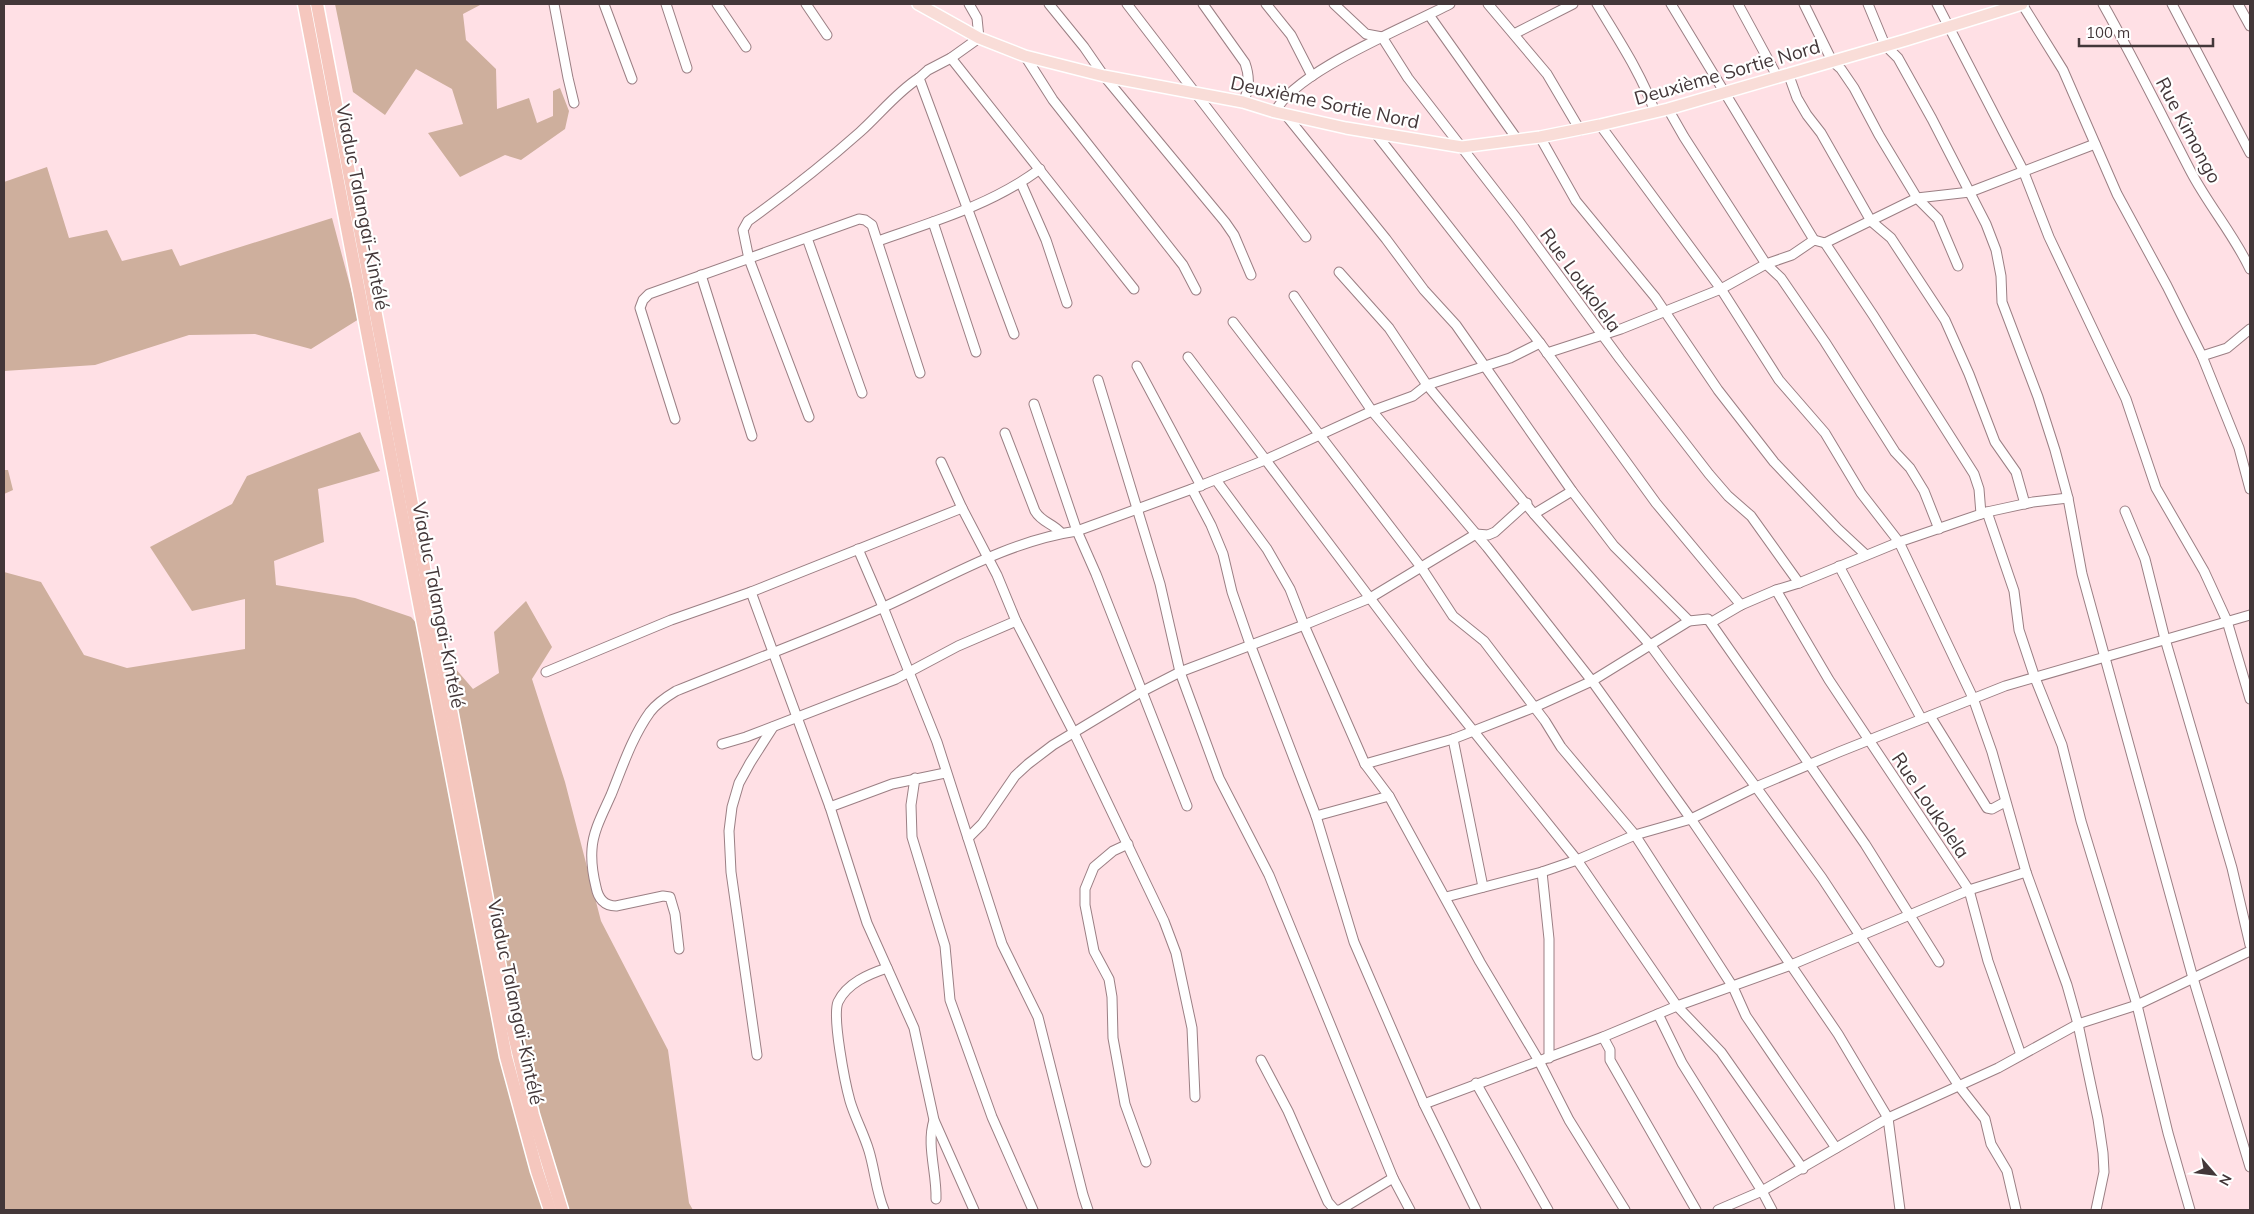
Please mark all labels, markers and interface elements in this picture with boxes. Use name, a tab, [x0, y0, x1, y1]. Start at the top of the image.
scale bar	[2079, 15, 2213, 47]
text: 100 m	[2086, 23, 2130, 42]
street label: Deuxième Sortie Nord	[1631, 34, 1823, 110]
street label: Deuxième Sortie Nord	[1228, 70, 1422, 134]
street label: Rue Kimongo	[2151, 73, 2227, 187]
street label: Viaduc Talangaï-Kintélé	[331, 102, 395, 312]
street label: Rue Loukolela	[1535, 223, 1627, 337]
street label: Viaduc Talangaï-Kintélé	[407, 500, 471, 710]
street label: Rue Loukolela	[1887, 747, 1975, 863]
street label: Viaduc Talangaï-Kintélé	[482, 897, 550, 1107]
north arrow	[2189, 1149, 2239, 1199]
text: N	[2215, 1171, 2236, 1189]

